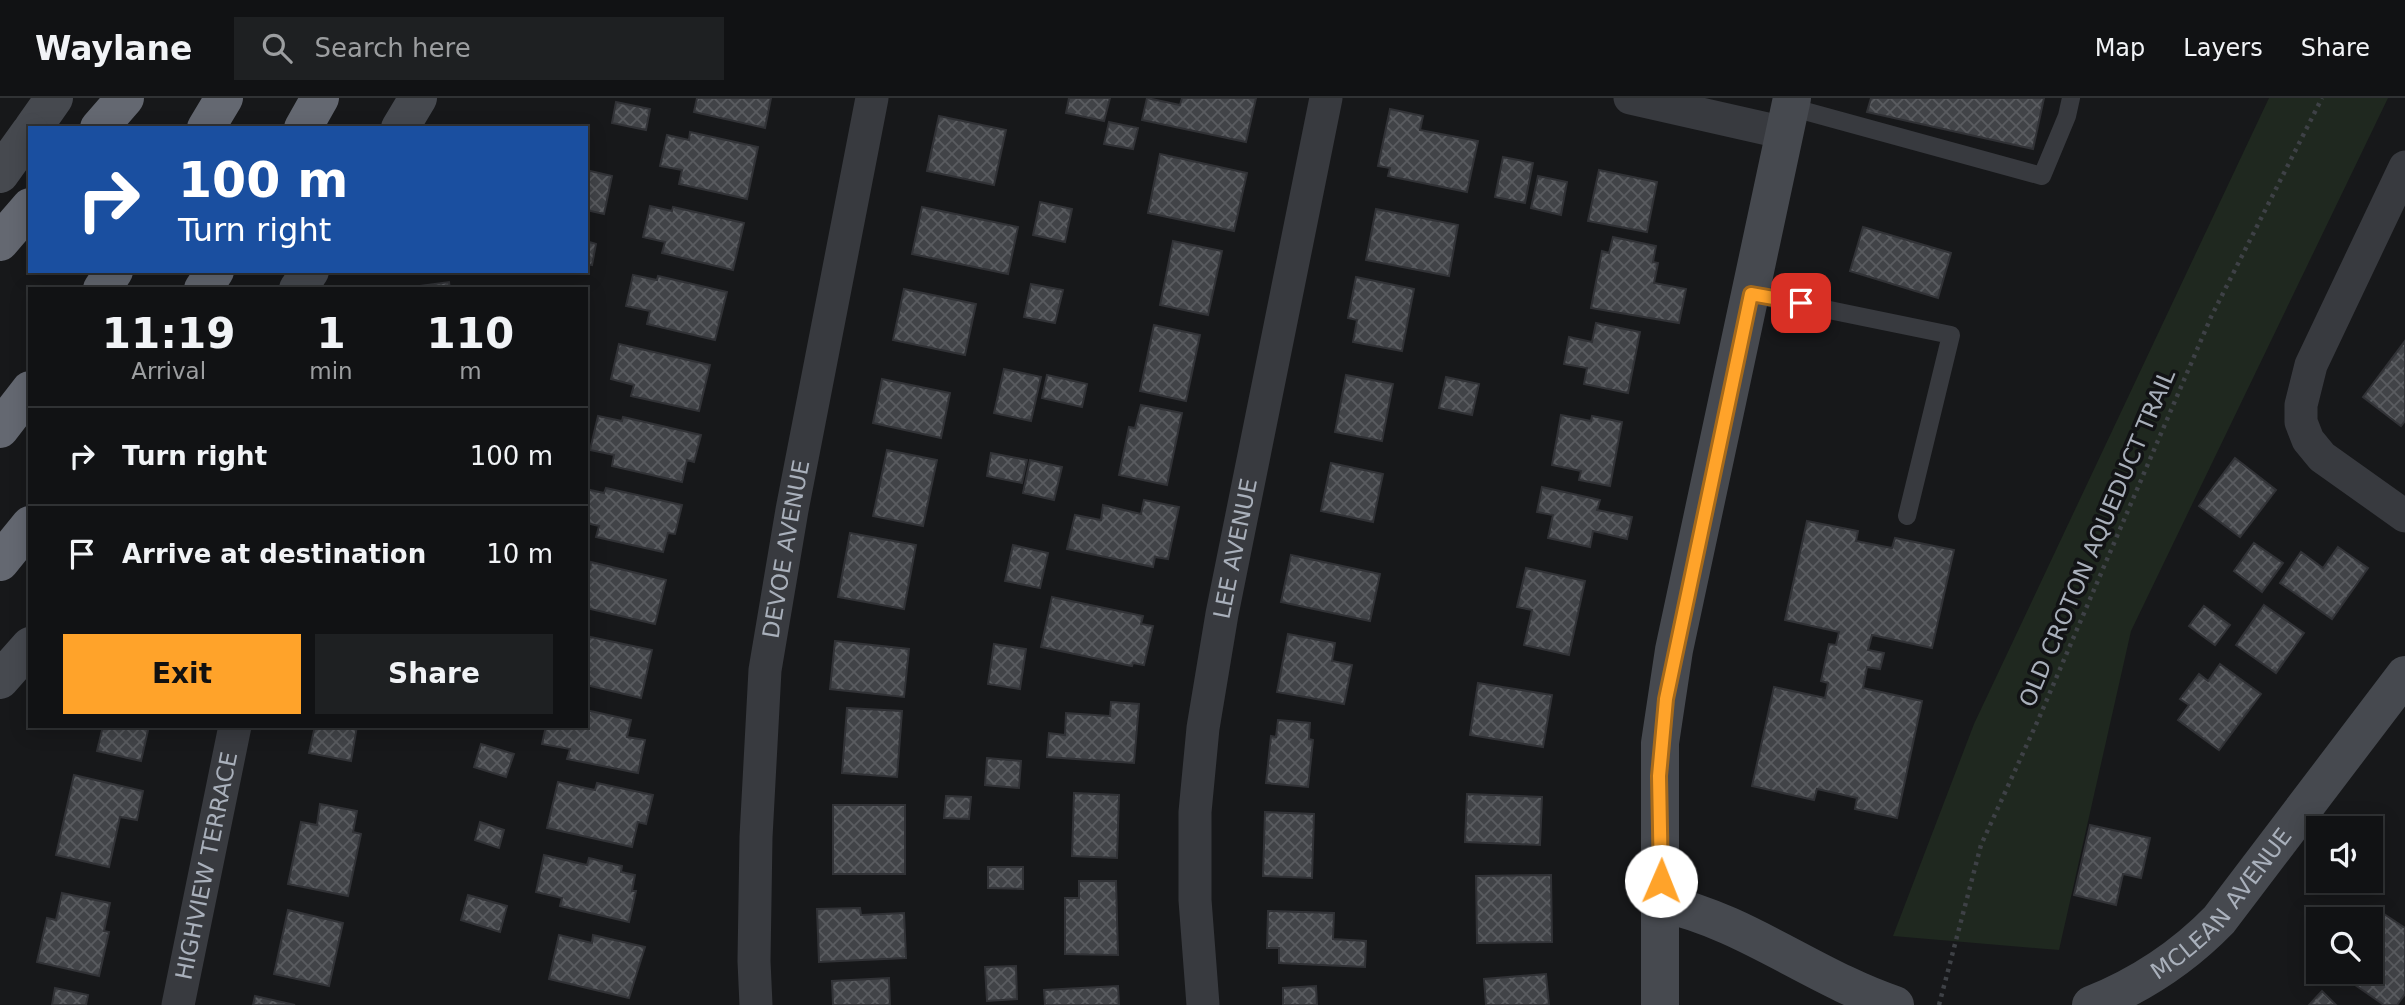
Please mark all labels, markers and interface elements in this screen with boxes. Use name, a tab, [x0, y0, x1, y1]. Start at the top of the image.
search box	[234, 17, 724, 80]
text: Waylane	[35, 29, 192, 68]
icon: search	[258, 29, 296, 67]
text: Search here	[314, 33, 471, 63]
text: Map	[2095, 34, 2145, 62]
text: Layers	[2183, 34, 2263, 62]
text: Share	[2301, 34, 2370, 62]
text: 100 m	[178, 152, 348, 209]
icon: right	[63, 154, 154, 245]
text: Turn right	[178, 211, 331, 249]
pin	[1771, 273, 1831, 333]
icon: arrive	[1782, 284, 1820, 322]
text: 11:19	[102, 309, 236, 358]
text: 1	[316, 309, 346, 358]
text: 110	[427, 309, 514, 358]
text: Arrival	[131, 358, 206, 384]
text: min	[309, 358, 353, 384]
text: m	[459, 358, 482, 384]
street label: OLD CROTON AQUEDUCT TRAIL	[2014, 365, 2180, 711]
icon: right	[63, 437, 101, 475]
text: Turn right	[122, 441, 267, 471]
text: 100 m	[470, 441, 553, 471]
street label: DEVOE AVENUE	[758, 458, 814, 640]
street label: LEE AVENUE	[1208, 476, 1262, 621]
icon: arrive	[63, 535, 101, 573]
text: Arrive at destination	[122, 539, 426, 569]
text: 10 m	[486, 539, 553, 569]
button: Exit	[63, 634, 301, 714]
button: Share	[315, 634, 553, 714]
street label: HIGHVIEW TERRACE	[170, 750, 242, 982]
map controls	[2306, 816, 2383, 984]
button: sound	[2306, 816, 2383, 893]
street label: MCLEAN AVENUE	[2146, 823, 2297, 985]
position arrow	[1624, 844, 1698, 918]
button: search	[2306, 907, 2383, 984]

